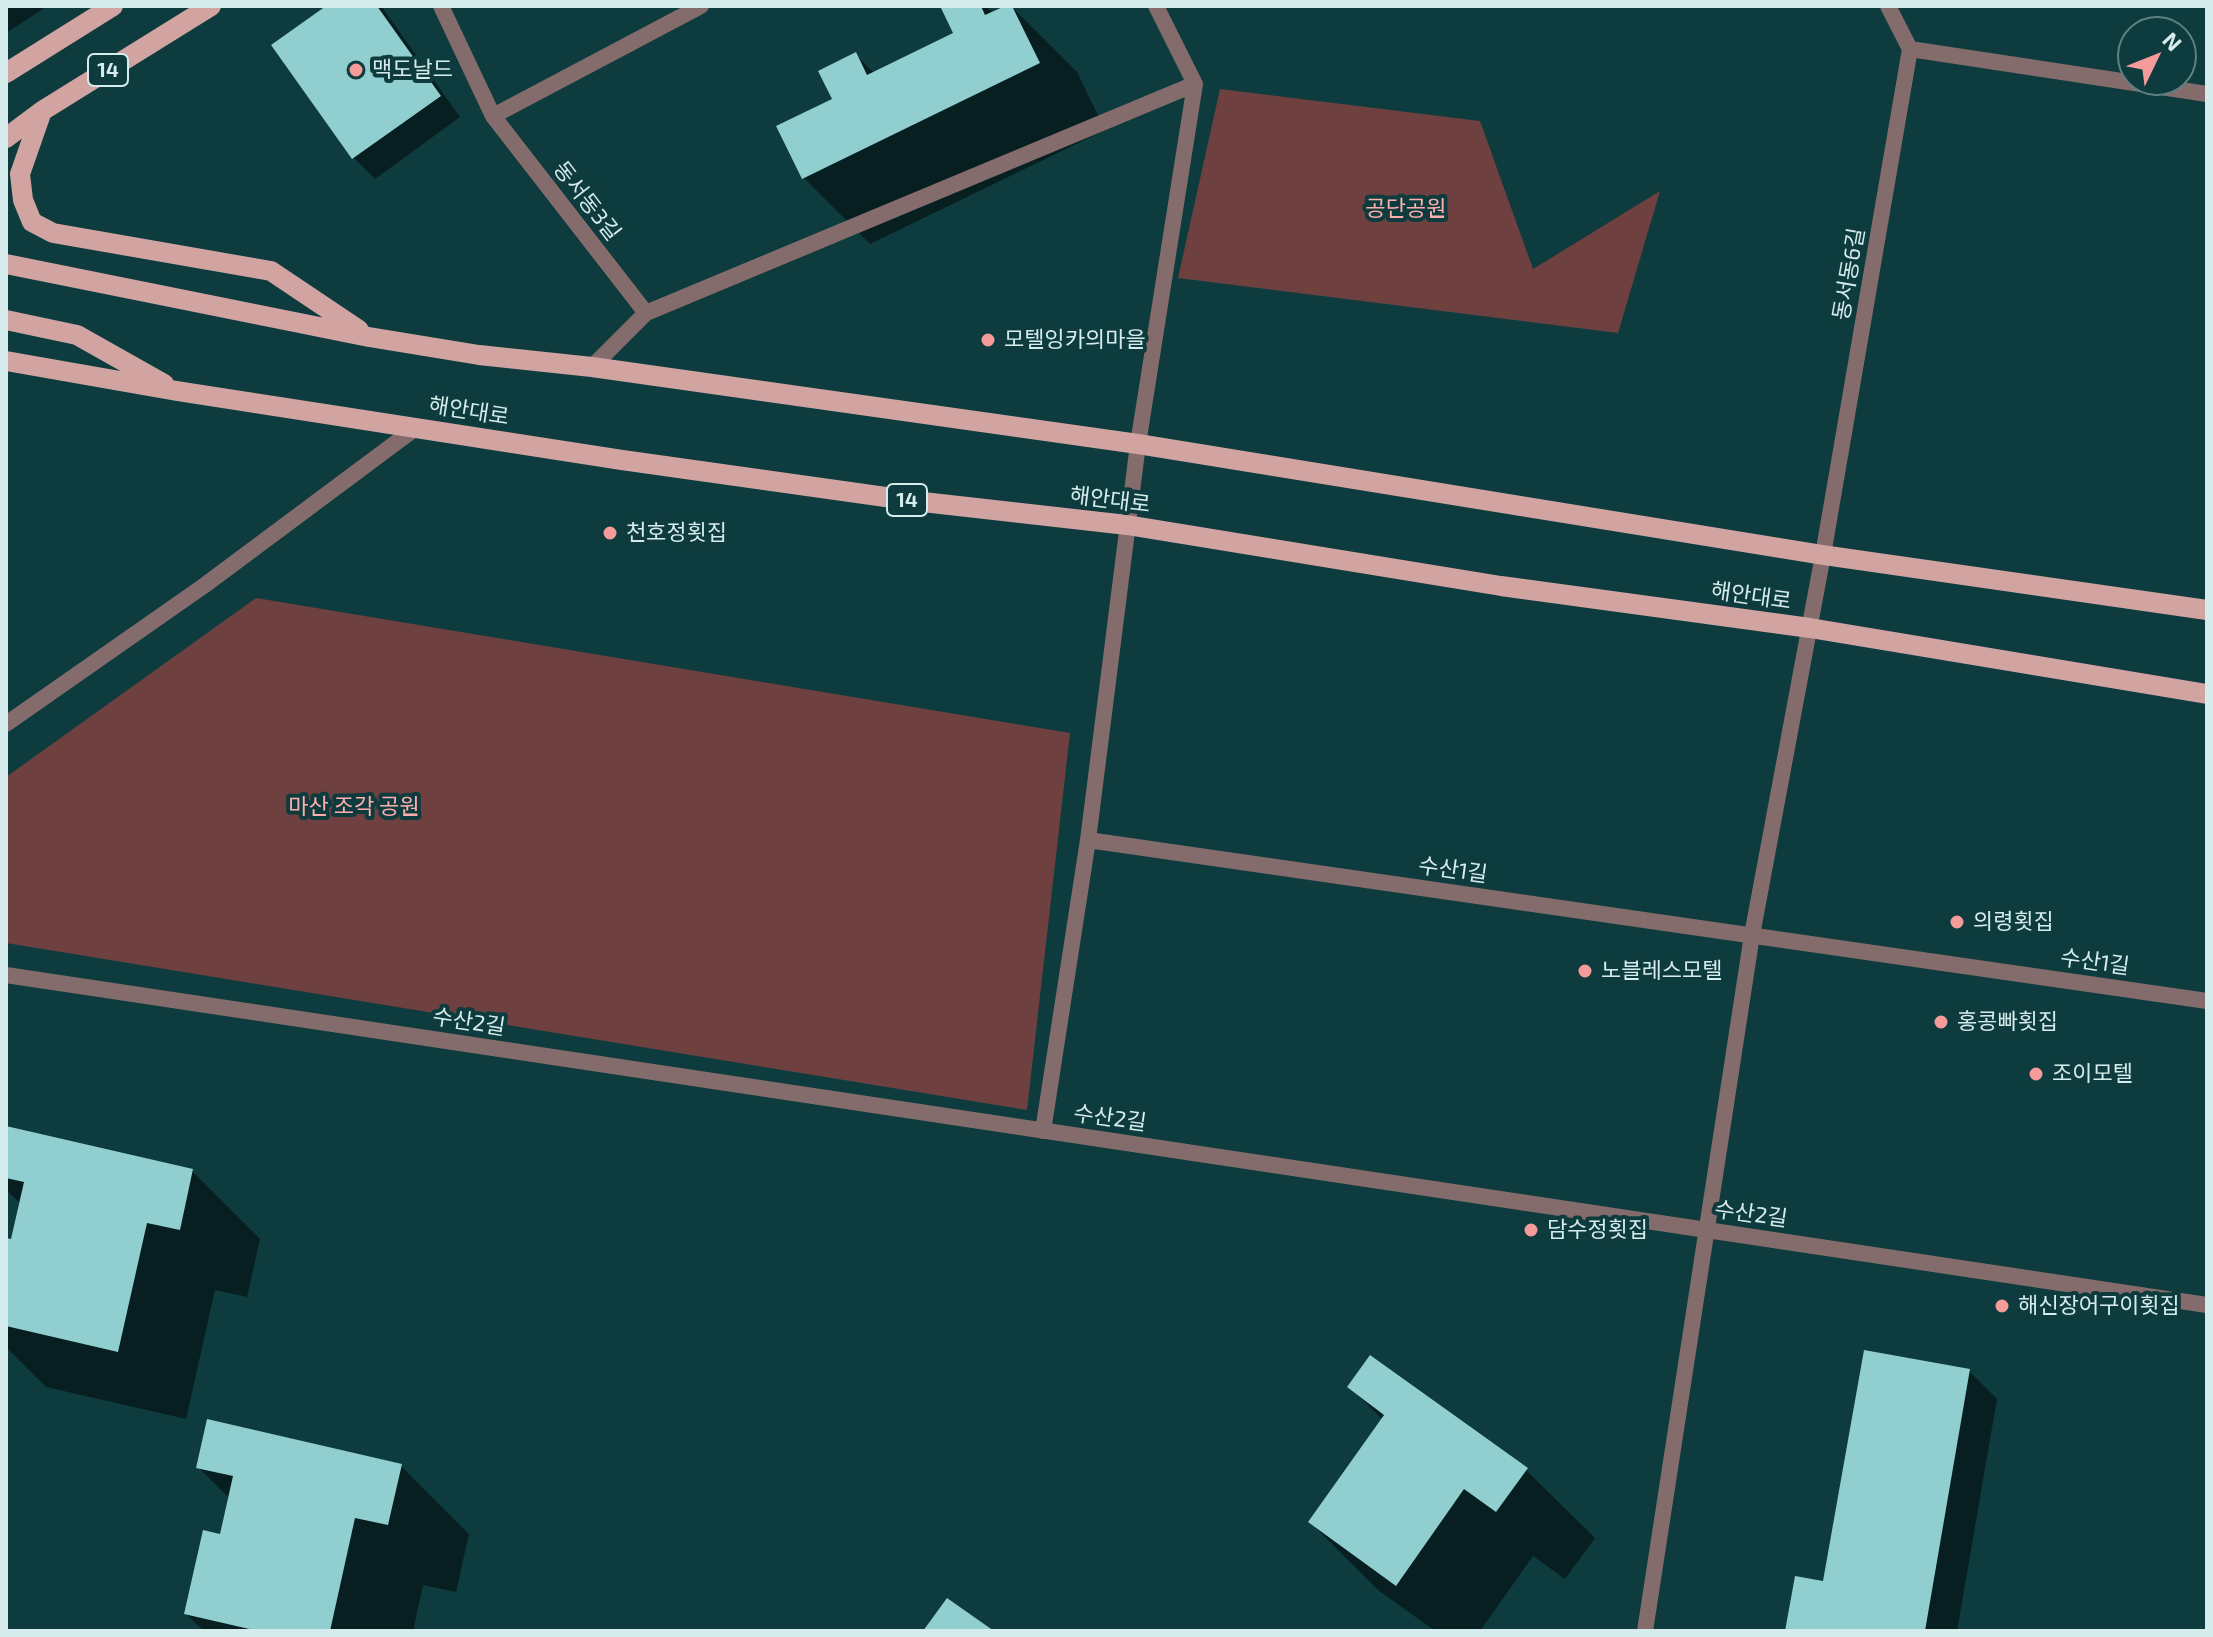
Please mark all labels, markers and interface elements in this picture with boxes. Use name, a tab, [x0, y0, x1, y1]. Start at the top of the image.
north arrow	[2117, 16, 2197, 96]
text: N	[2158, 26, 2188, 56]
road number: 14	[88, 54, 128, 86]
place label: 맥도날드	[372, 57, 453, 83]
marker: 맥도날드	[347, 61, 365, 79]
street label: 동서동3길	[548, 156, 626, 246]
park label: 공단공원	[1366, 196, 1446, 222]
street label: 동서동6길	[1828, 226, 1870, 322]
place label: 모텔잉카의마을	[1004, 327, 1146, 353]
marker: 모텔잉카의마을	[979, 331, 997, 349]
street label: 해안대로	[427, 392, 511, 430]
street label: 해안대로	[1068, 482, 1152, 518]
road number: 14	[887, 484, 927, 516]
place label: 천호정횟집	[626, 520, 727, 546]
marker: 천호정횟집	[601, 524, 619, 542]
street label: 해안대로	[1709, 577, 1793, 615]
park label: 마산 조각 공원	[288, 794, 420, 820]
street label: 수산1길	[1417, 852, 1489, 888]
place label: 의령횟집	[1973, 909, 2054, 935]
marker: 의령횟집	[1948, 913, 1966, 931]
street label: 수산1길	[2059, 944, 2131, 980]
place label: 노블레스모텔	[1601, 958, 1722, 984]
marker: 노블레스모텔	[1576, 962, 1594, 980]
street label: 수산2길	[431, 1003, 507, 1041]
place label: 홍콩빠횟집	[1957, 1009, 2058, 1035]
marker: 홍콩빠횟집	[1932, 1013, 1950, 1031]
place label: 조이모텔	[2052, 1061, 2133, 1087]
marker: 조이모텔	[2027, 1065, 2045, 1083]
street label: 수산2길	[1072, 1100, 1148, 1136]
street label: 수산2길	[1713, 1196, 1789, 1232]
place label: 담수정횟집	[1547, 1217, 1648, 1243]
marker: 담수정횟집	[1522, 1221, 1540, 1239]
place label: 해신장어구이횟집	[2018, 1293, 2180, 1319]
marker: 해신장어구이횟집	[1993, 1297, 2011, 1315]

